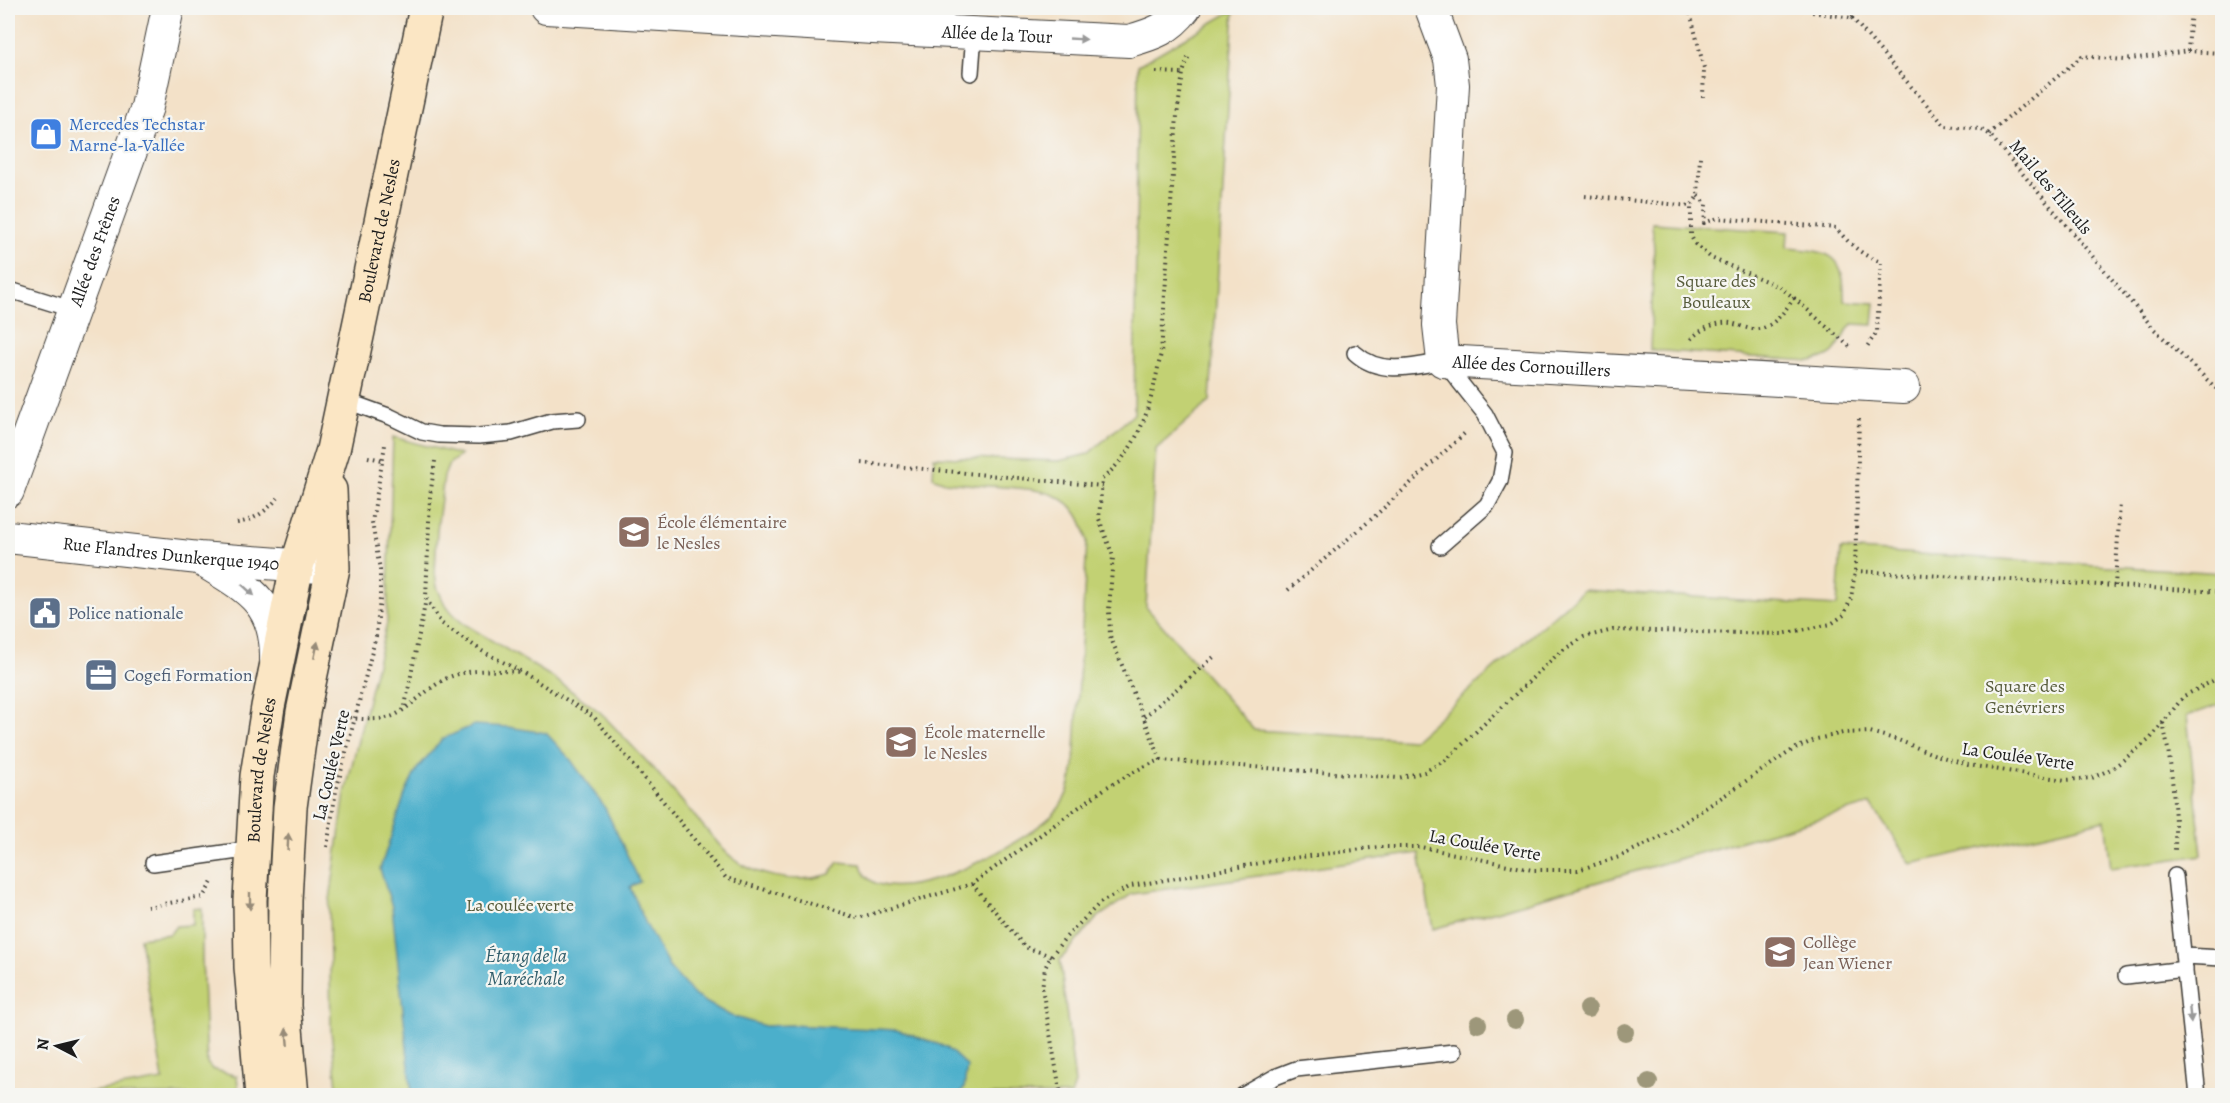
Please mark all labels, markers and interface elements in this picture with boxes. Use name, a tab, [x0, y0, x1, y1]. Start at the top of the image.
street label: Allée de la Tour	[940, 19, 1053, 49]
one-way arrow	[1069, 34, 1088, 43]
place label: Mercedes Techstar Marne-la-Vallée	[69, 112, 205, 157]
shop icon: Mercedes Techstar Marne-la-Vallée	[28, 116, 64, 152]
street label: Mail des Tilleuls	[2004, 134, 2098, 240]
street label: Boulevard de Nesles	[352, 156, 406, 305]
street label: Allée des Frênes	[63, 193, 126, 311]
park label: Square des Bouleaux	[1676, 269, 1756, 314]
street label: Allée des Cornouillers	[1451, 349, 1612, 382]
place label: École élémentaire le Nesles	[657, 510, 787, 555]
school or university icon: École élémentaire le Nesles	[616, 514, 652, 550]
street label: Rue Flandres Dunkerque 1940	[62, 531, 280, 576]
one-way arrow	[240, 583, 255, 596]
public building icon: Police nationale	[27, 595, 63, 631]
place label: Police nationale	[68, 601, 183, 625]
one-way arrow	[312, 640, 321, 659]
office icon: Cogefi Formation	[83, 657, 119, 693]
place label: Cogefi Formation	[124, 663, 253, 687]
park label: Square des Genévriers	[1985, 674, 2065, 719]
street label: Boulevard de Nesles	[241, 695, 282, 844]
street label: La Coulée Verte	[307, 707, 355, 823]
place label: École maternelle le Nesles	[924, 720, 1046, 765]
school or university icon: École maternelle le Nesles	[883, 724, 919, 760]
street label: La Coulée Verte	[1960, 736, 2076, 776]
street label: La Coulée Verte	[1427, 823, 1543, 867]
one-way arrow	[283, 833, 292, 852]
one-way arrow	[245, 891, 255, 910]
park label: La coulée verte	[466, 893, 574, 917]
place label: Collège Jean Wiener	[1803, 930, 1892, 975]
school or university icon: Collège Jean Wiener	[1762, 934, 1798, 970]
water label: Étang de la Maréchale	[485, 942, 567, 992]
one-way arrow	[2185, 1004, 2195, 1023]
north arrow	[27, 1016, 87, 1076]
one-way arrow	[282, 1028, 292, 1047]
text: N	[31, 1037, 55, 1051]

